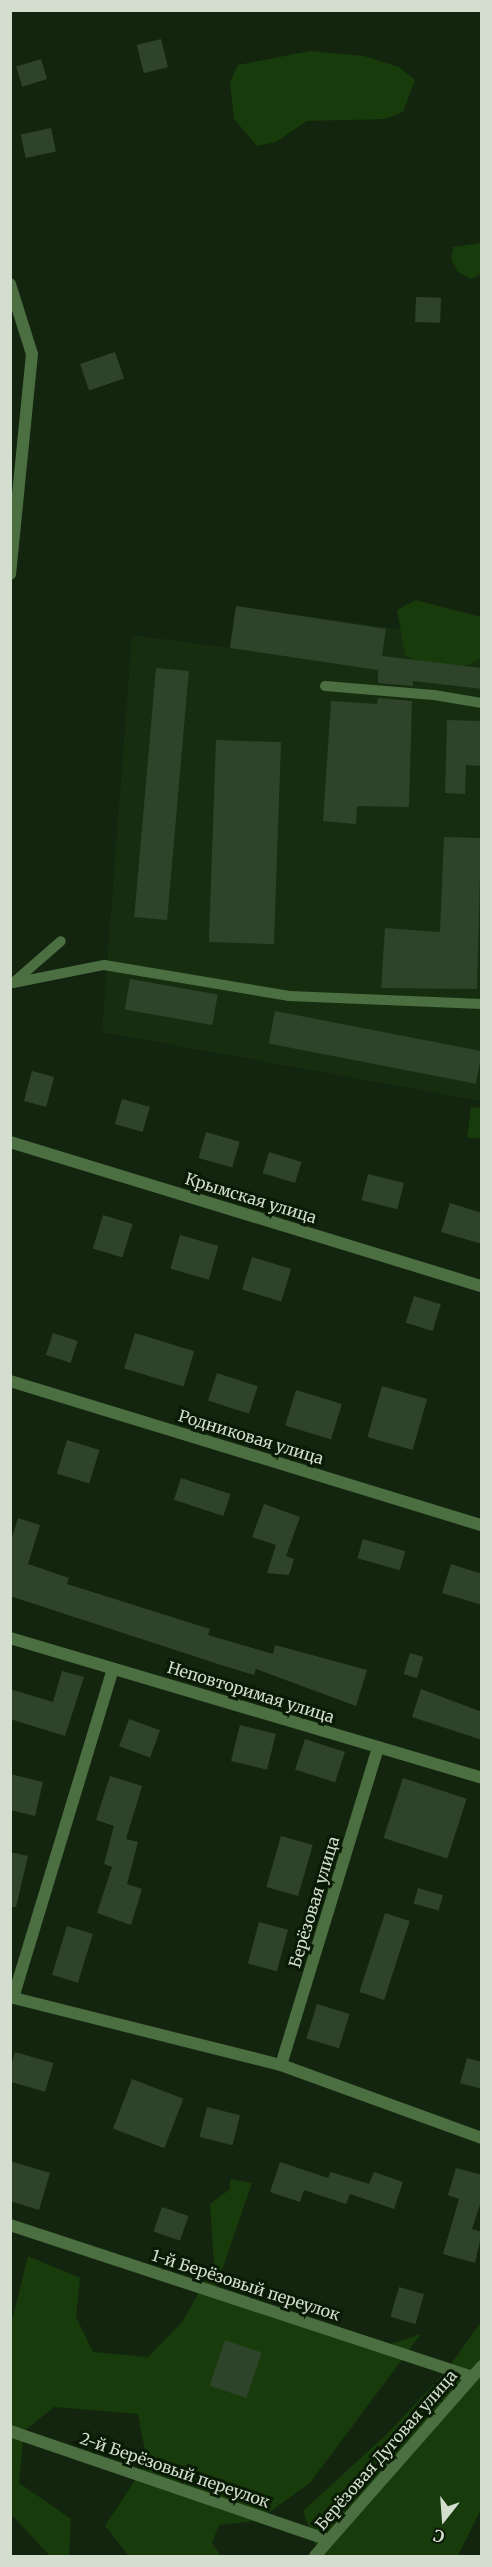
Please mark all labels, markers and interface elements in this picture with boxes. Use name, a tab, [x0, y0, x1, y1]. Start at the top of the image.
street label: Крымская улица	[183, 1169, 319, 1227]
street label: Родниковая улица	[176, 1406, 326, 1468]
street label: Неповторимая улица	[165, 1657, 337, 1727]
street label: Берёзовая улица	[285, 1834, 343, 1970]
street label: 1-й Берёзовый переулок	[149, 2245, 343, 2325]
street label: Берёзовая Дуговая улица	[311, 2366, 461, 2534]
street label: 2-й Берёзовый переулок	[78, 2428, 272, 2512]
north arrow	[414, 2489, 474, 2549]
text: С	[431, 2525, 447, 2547]

